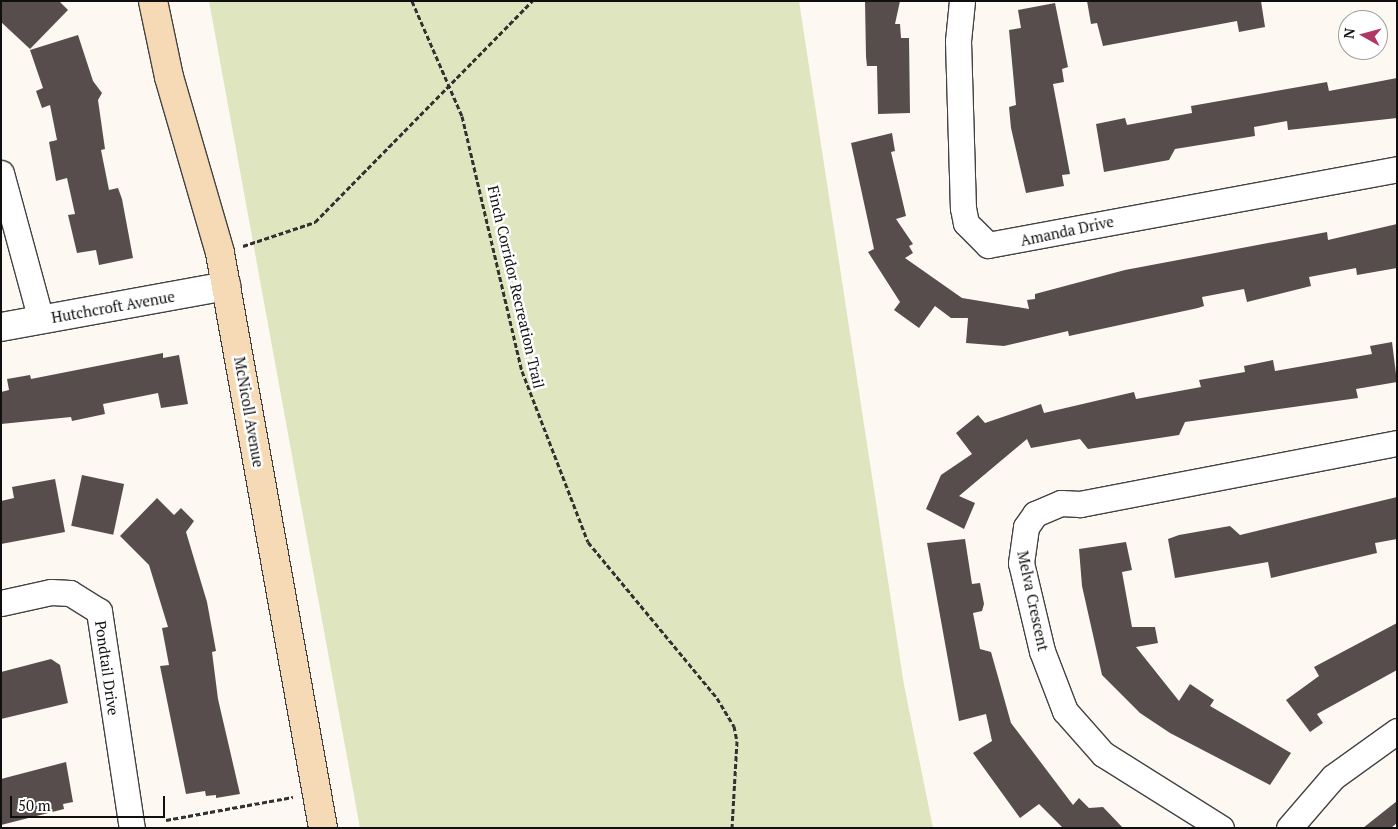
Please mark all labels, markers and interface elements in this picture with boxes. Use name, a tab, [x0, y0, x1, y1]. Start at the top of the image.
north arrow	[1338, 10, 1388, 60]
text: N	[1339, 27, 1359, 40]
street label: Finch Corridor Recreation Trail	[484, 184, 548, 390]
street label: Amanda Drive	[1019, 212, 1115, 250]
street label: Hutchcroft Avenue	[50, 287, 176, 327]
street label: McNicoll Avenue	[230, 355, 268, 469]
street label: Melva Crescent	[1014, 549, 1052, 653]
street label: Pondtail Drive	[91, 619, 123, 717]
scale bar	[12, 786, 168, 818]
text: 50 m	[18, 795, 51, 815]

